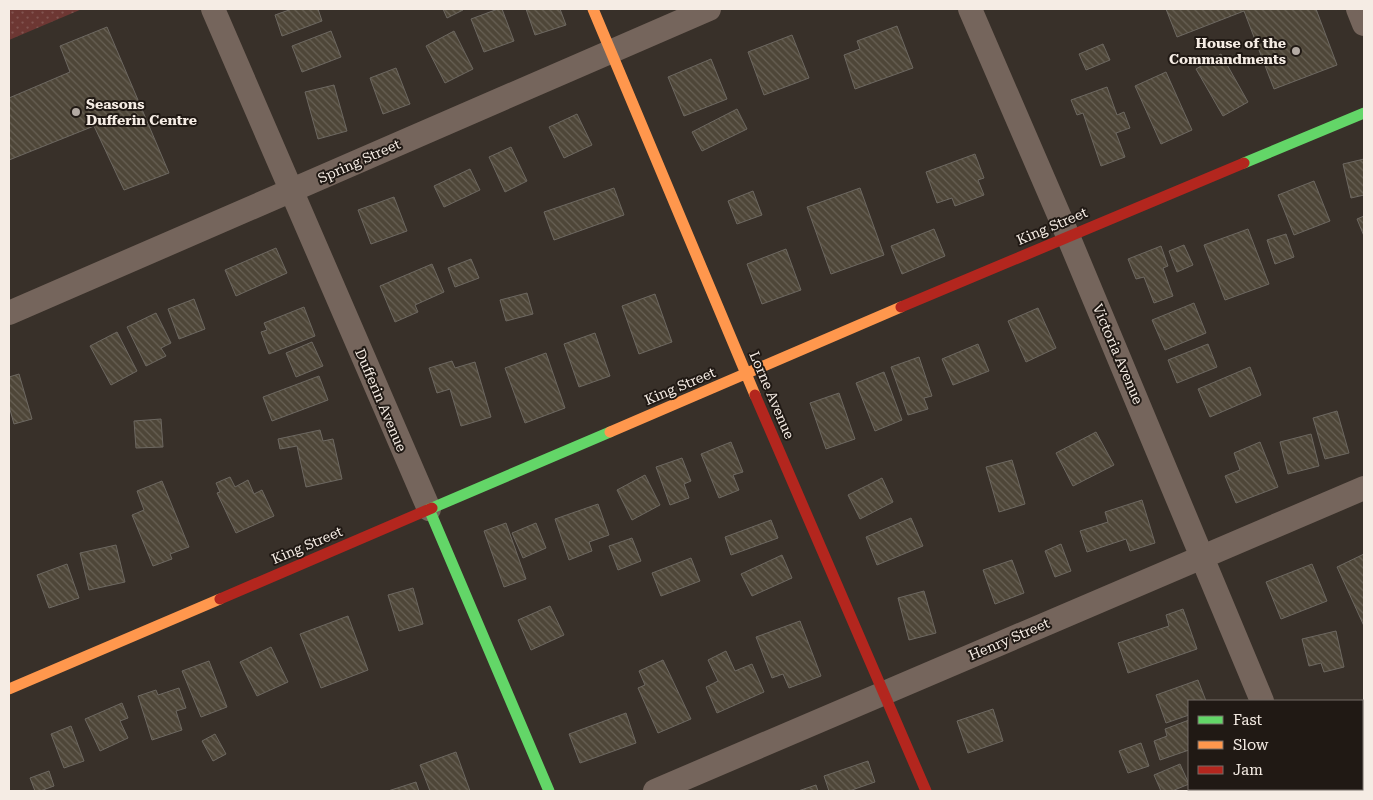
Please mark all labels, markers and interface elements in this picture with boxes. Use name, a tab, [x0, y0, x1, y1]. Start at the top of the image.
place label: House of the Commandments	[1169, 35, 1286, 67]
marker: House of the Commandments	[1290, 45, 1302, 57]
place label: Seasons Dufferin Centre	[86, 96, 197, 128]
marker: Seasons Dufferin Centre	[70, 106, 82, 118]
street label: Spring Street	[315, 136, 403, 186]
street label: King Street	[1014, 204, 1090, 248]
street label: Victoria Avenue	[1090, 301, 1146, 407]
street label: Dufferin Avenue	[352, 346, 410, 454]
street label: Lorne Avenue	[746, 349, 798, 441]
street label: King Street	[642, 364, 718, 408]
street label: King Street	[269, 523, 345, 567]
street label: Henry Street	[966, 615, 1052, 663]
legend	[1188, 700, 1363, 790]
text: Fast	[1233, 711, 1263, 729]
text: Slow	[1233, 736, 1269, 754]
text: Jam	[1233, 761, 1263, 779]

